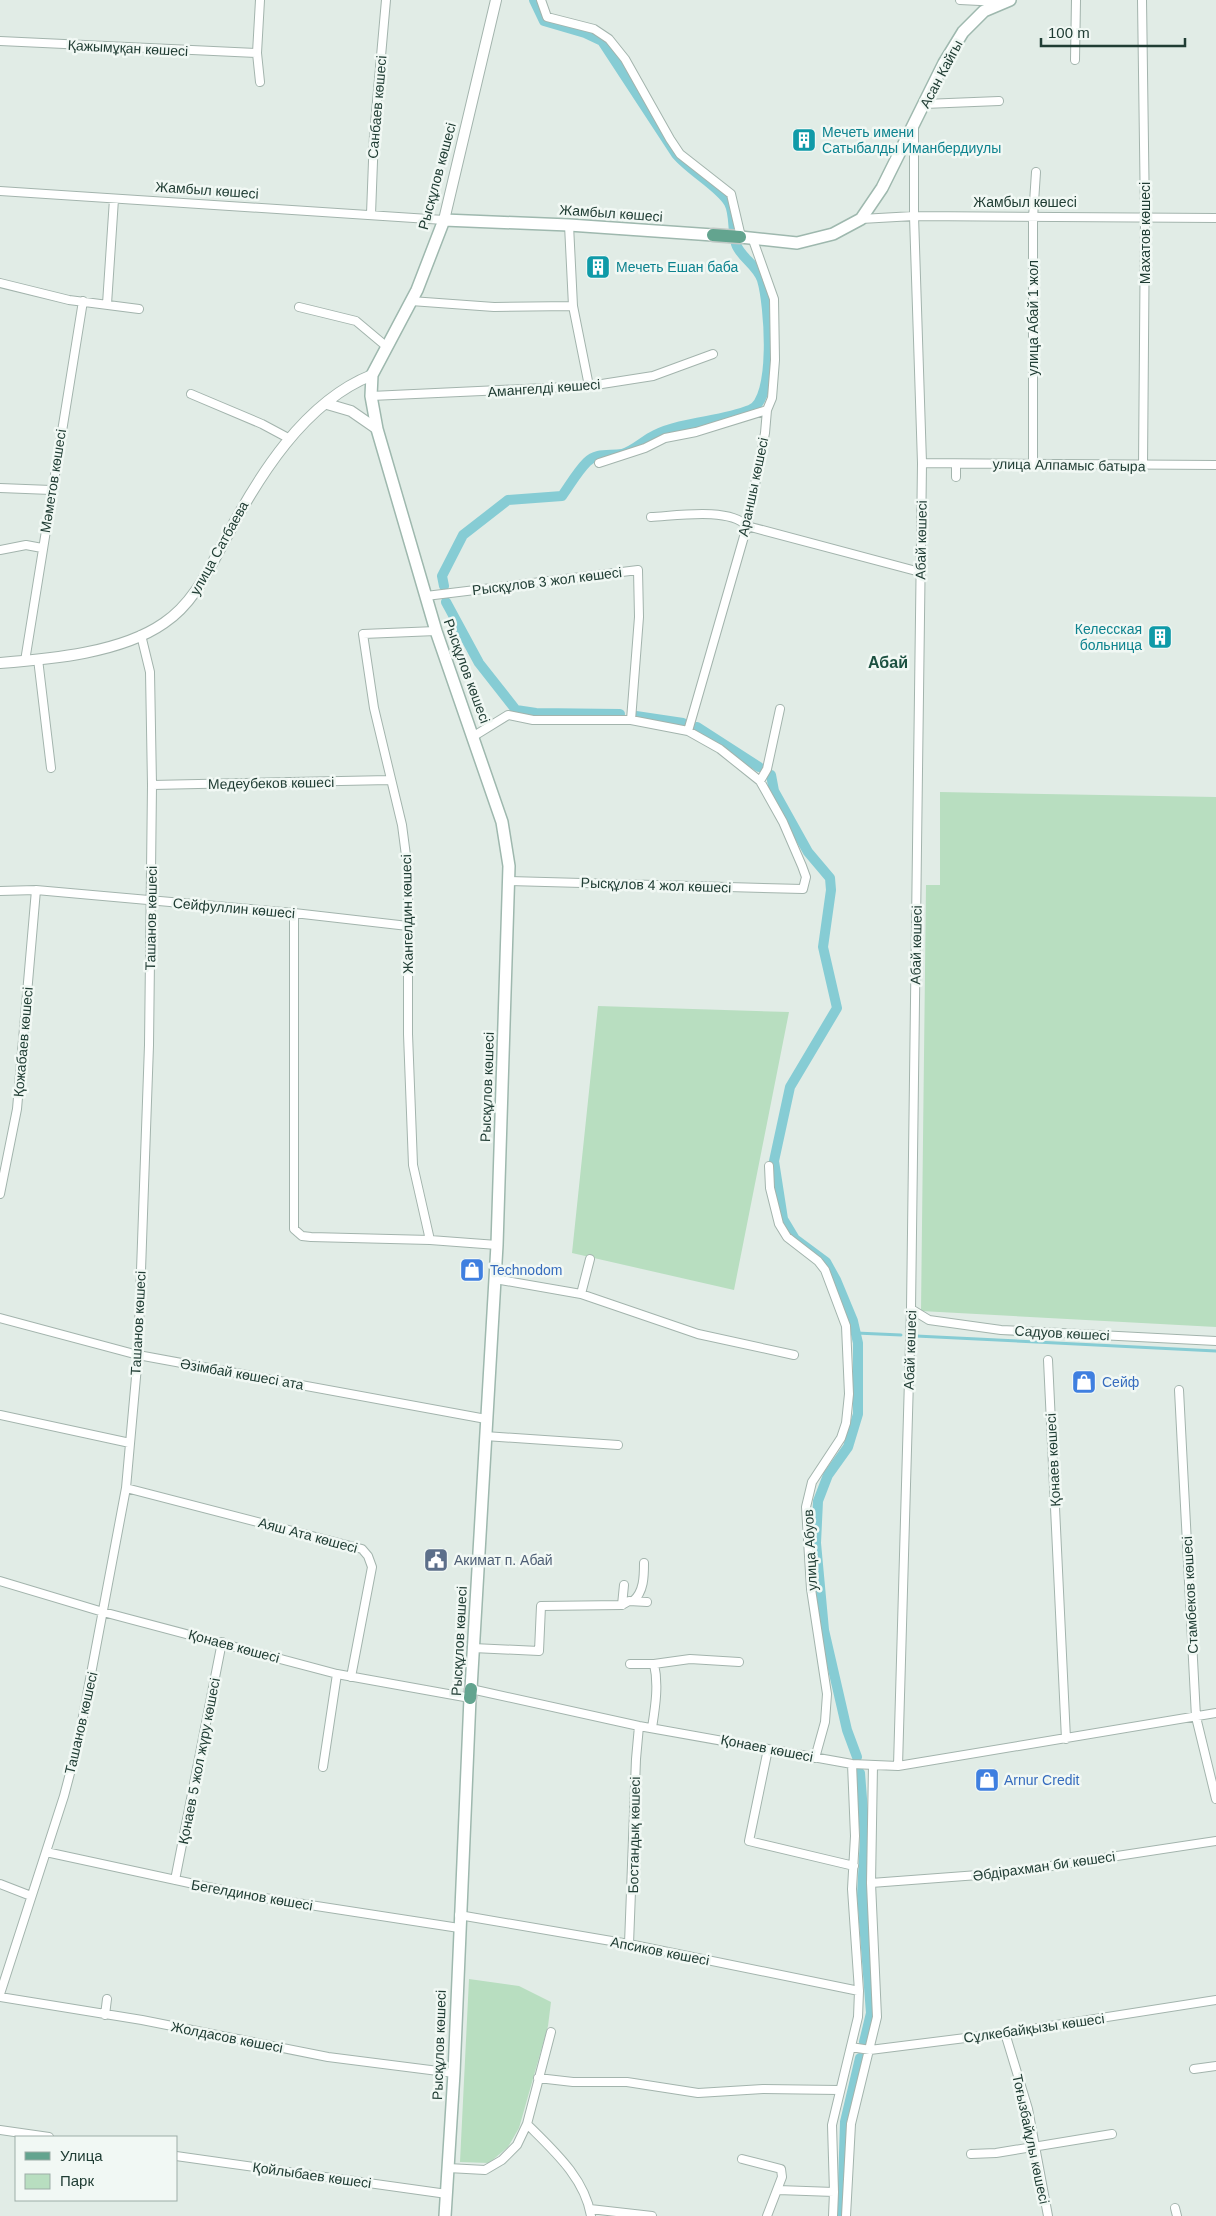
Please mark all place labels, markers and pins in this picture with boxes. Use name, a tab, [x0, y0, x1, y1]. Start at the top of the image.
place label: Мечеть имени Сатыбалды Иманбердиулы	[822, 124, 1001, 156]
building icon: Мечеть имени Сатыбалды Иманбердиулы	[791, 127, 817, 153]
building icon: Мечеть Ешан баба	[585, 254, 611, 280]
place label: Мечеть Ешан баба	[616, 259, 739, 275]
place label: Келесская больница	[1075, 621, 1142, 653]
building icon: Келесская больница	[1147, 624, 1173, 650]
shop icon: Technodom	[459, 1257, 485, 1283]
place label: Technodom	[490, 1262, 562, 1278]
shop icon: Сейф	[1071, 1369, 1097, 1395]
place label: Сейф	[1102, 1374, 1139, 1390]
public building icon: Акимат п. Абай	[423, 1547, 449, 1573]
place label: Акимат п. Абай	[454, 1552, 553, 1568]
shop icon: Arnur Credit	[974, 1767, 1000, 1793]
place label: Arnur Credit	[1004, 1772, 1080, 1788]

